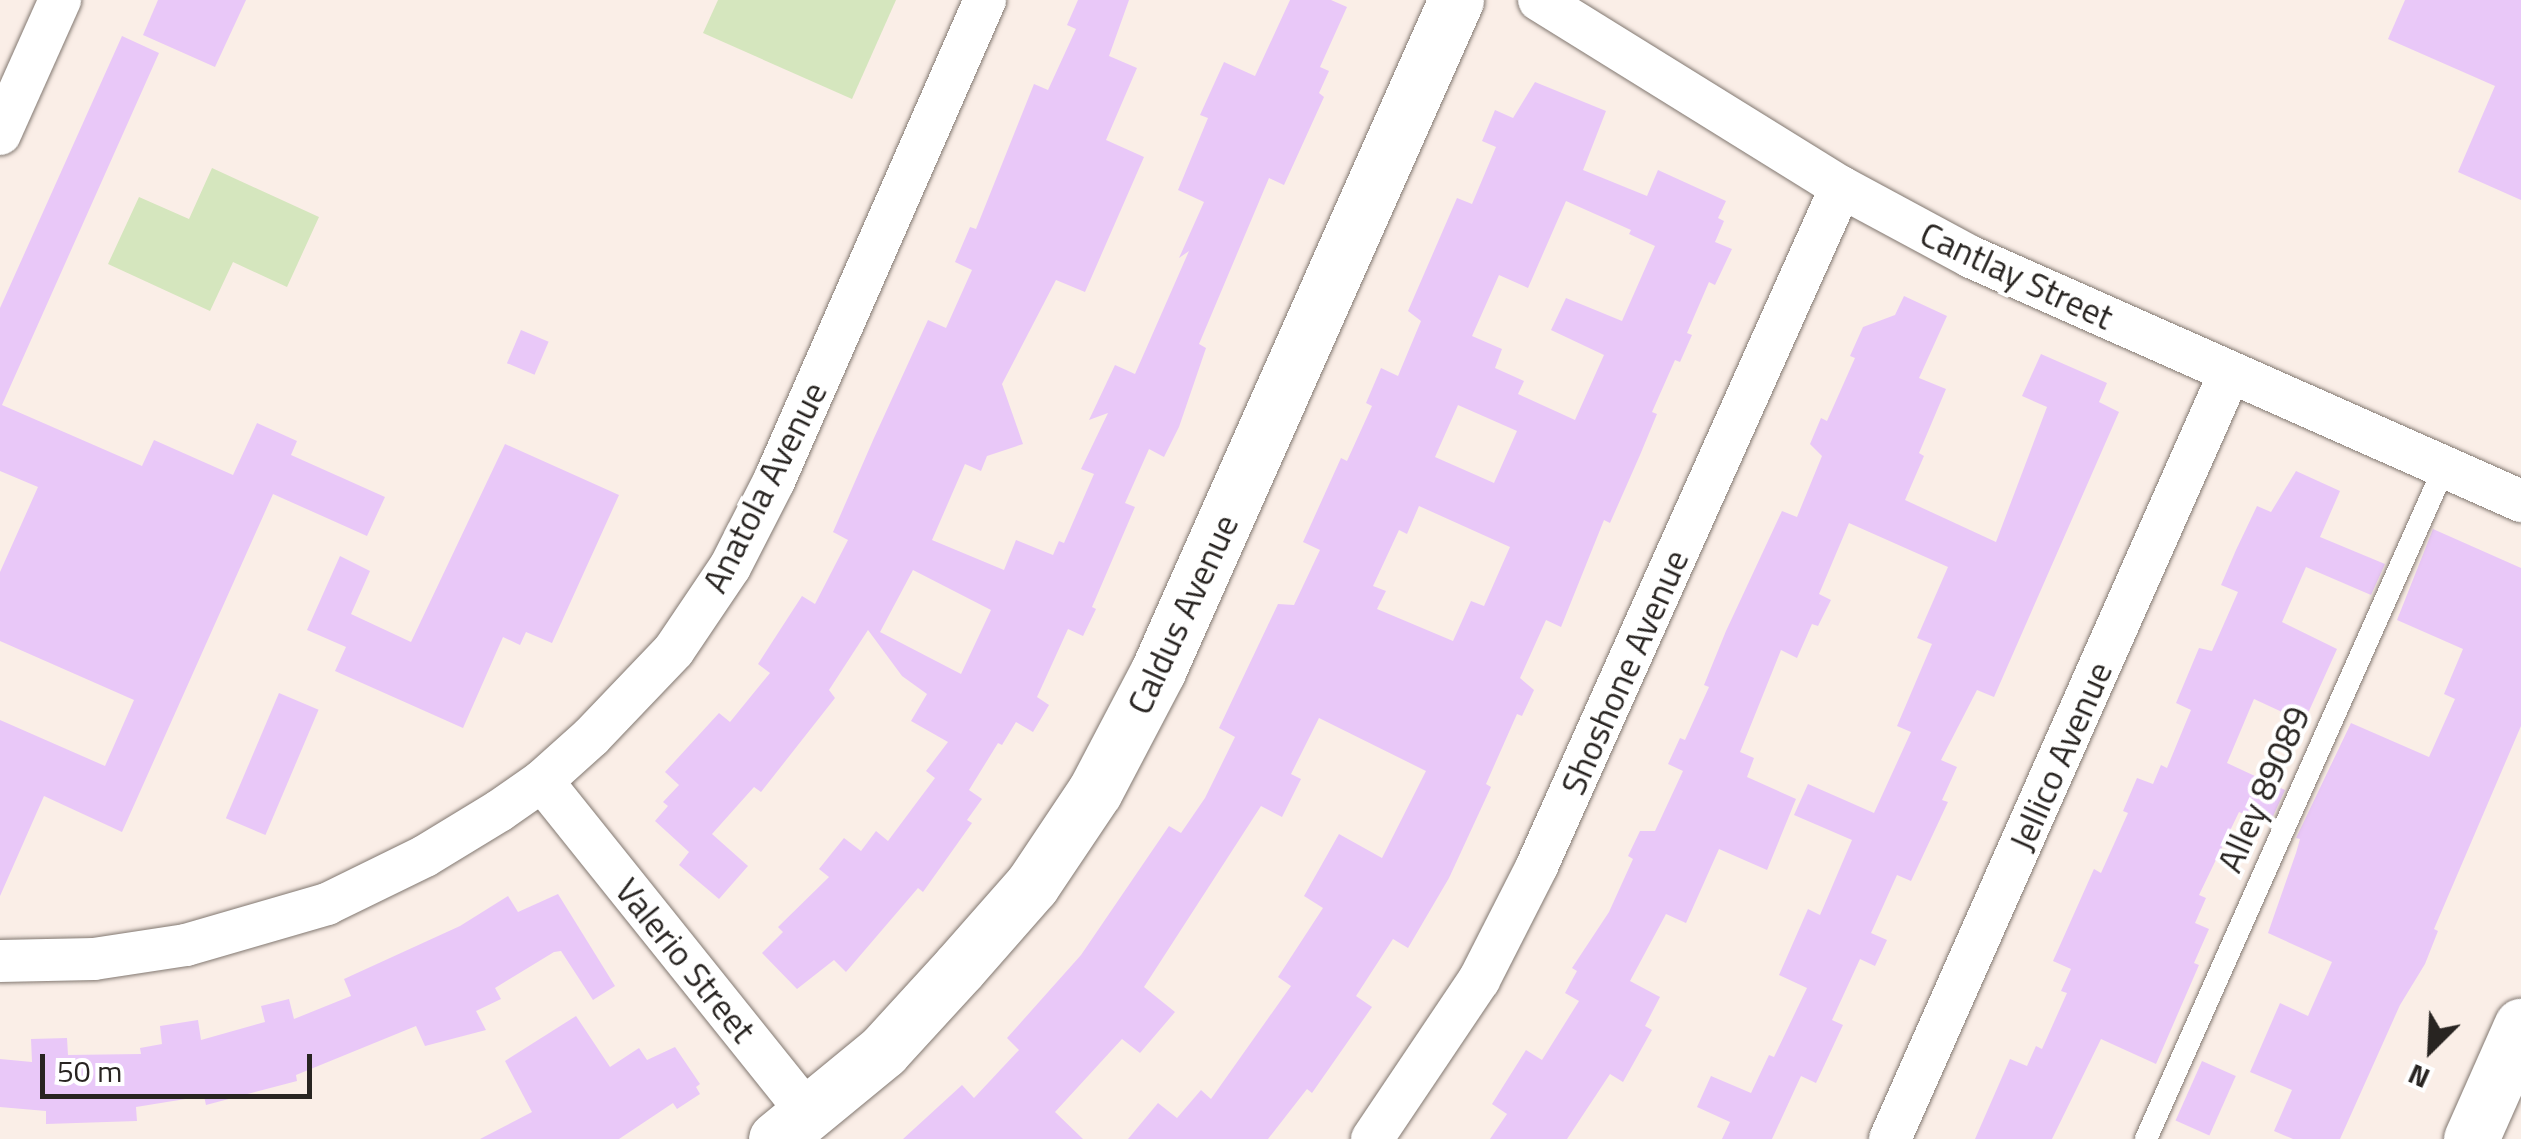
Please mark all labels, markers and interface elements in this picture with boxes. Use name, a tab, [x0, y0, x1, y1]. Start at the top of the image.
street label: Cantlay Street	[1914, 212, 2120, 338]
street label: Anatola Avenue	[693, 375, 835, 599]
street label: Caldus Avenue	[1117, 508, 1247, 720]
street label: Shoshone Avenue	[1551, 543, 1697, 801]
street label: Jellico Avenue	[2000, 655, 2120, 857]
street label: Alley 89089	[2208, 700, 2318, 878]
street label: Valerio Street	[607, 869, 765, 1051]
north arrow	[2381, 999, 2481, 1099]
scale bar	[45, 1034, 318, 1096]
text: 50 m	[57, 1048, 122, 1094]
text: N	[2401, 1053, 2436, 1100]

